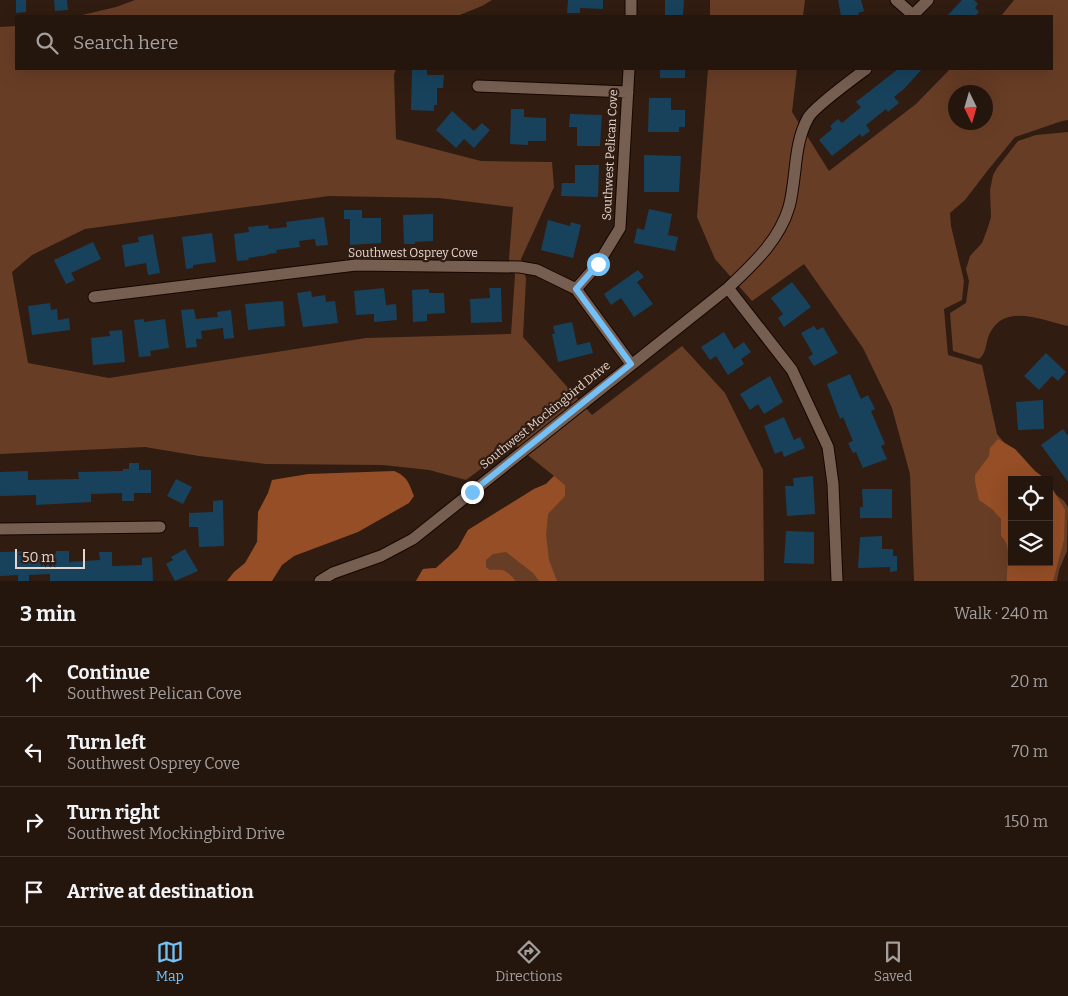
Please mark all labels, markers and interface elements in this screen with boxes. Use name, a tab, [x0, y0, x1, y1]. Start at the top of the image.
search box	[15, 15, 1053, 70]
icon: search	[33, 29, 61, 57]
text: Search here	[73, 31, 178, 54]
north arrow	[948, 85, 993, 130]
street label: Southwest Pelican Cove	[600, 89, 620, 221]
street label: Southwest Osprey Cove	[348, 246, 478, 260]
route start	[587, 253, 610, 276]
street label: Southwest Mockingbird Drive	[477, 358, 613, 472]
map controls	[1008, 476, 1053, 566]
button: locate	[1008, 476, 1053, 521]
route end	[461, 481, 484, 504]
button: layers	[1008, 521, 1053, 566]
scale bar	[15, 546, 85, 569]
text: 50 m	[22, 549, 55, 566]
text: 3 min	[20, 601, 76, 627]
text: Walk · 240 m	[954, 604, 1048, 623]
text: Continue	[67, 661, 150, 684]
icon: ahead	[20, 668, 48, 696]
text: 20 m	[1011, 672, 1048, 691]
text: Southwest Pelican Cove	[67, 684, 242, 703]
text: Turn left	[67, 731, 146, 754]
icon: left	[20, 738, 48, 766]
text: 70 m	[1012, 742, 1048, 761]
text: Southwest Osprey Cove	[67, 754, 240, 773]
text: Turn right	[67, 801, 160, 824]
icon: right	[20, 808, 48, 836]
text: 150 m	[1004, 812, 1048, 831]
text: Southwest Mockingbird Drive	[67, 824, 285, 843]
icon: arrive	[20, 878, 48, 906]
text: Arrive at destination	[67, 880, 254, 903]
tab: Map	[156, 938, 184, 985]
tab: Directions	[495, 938, 563, 985]
tab: Saved	[874, 938, 912, 985]

